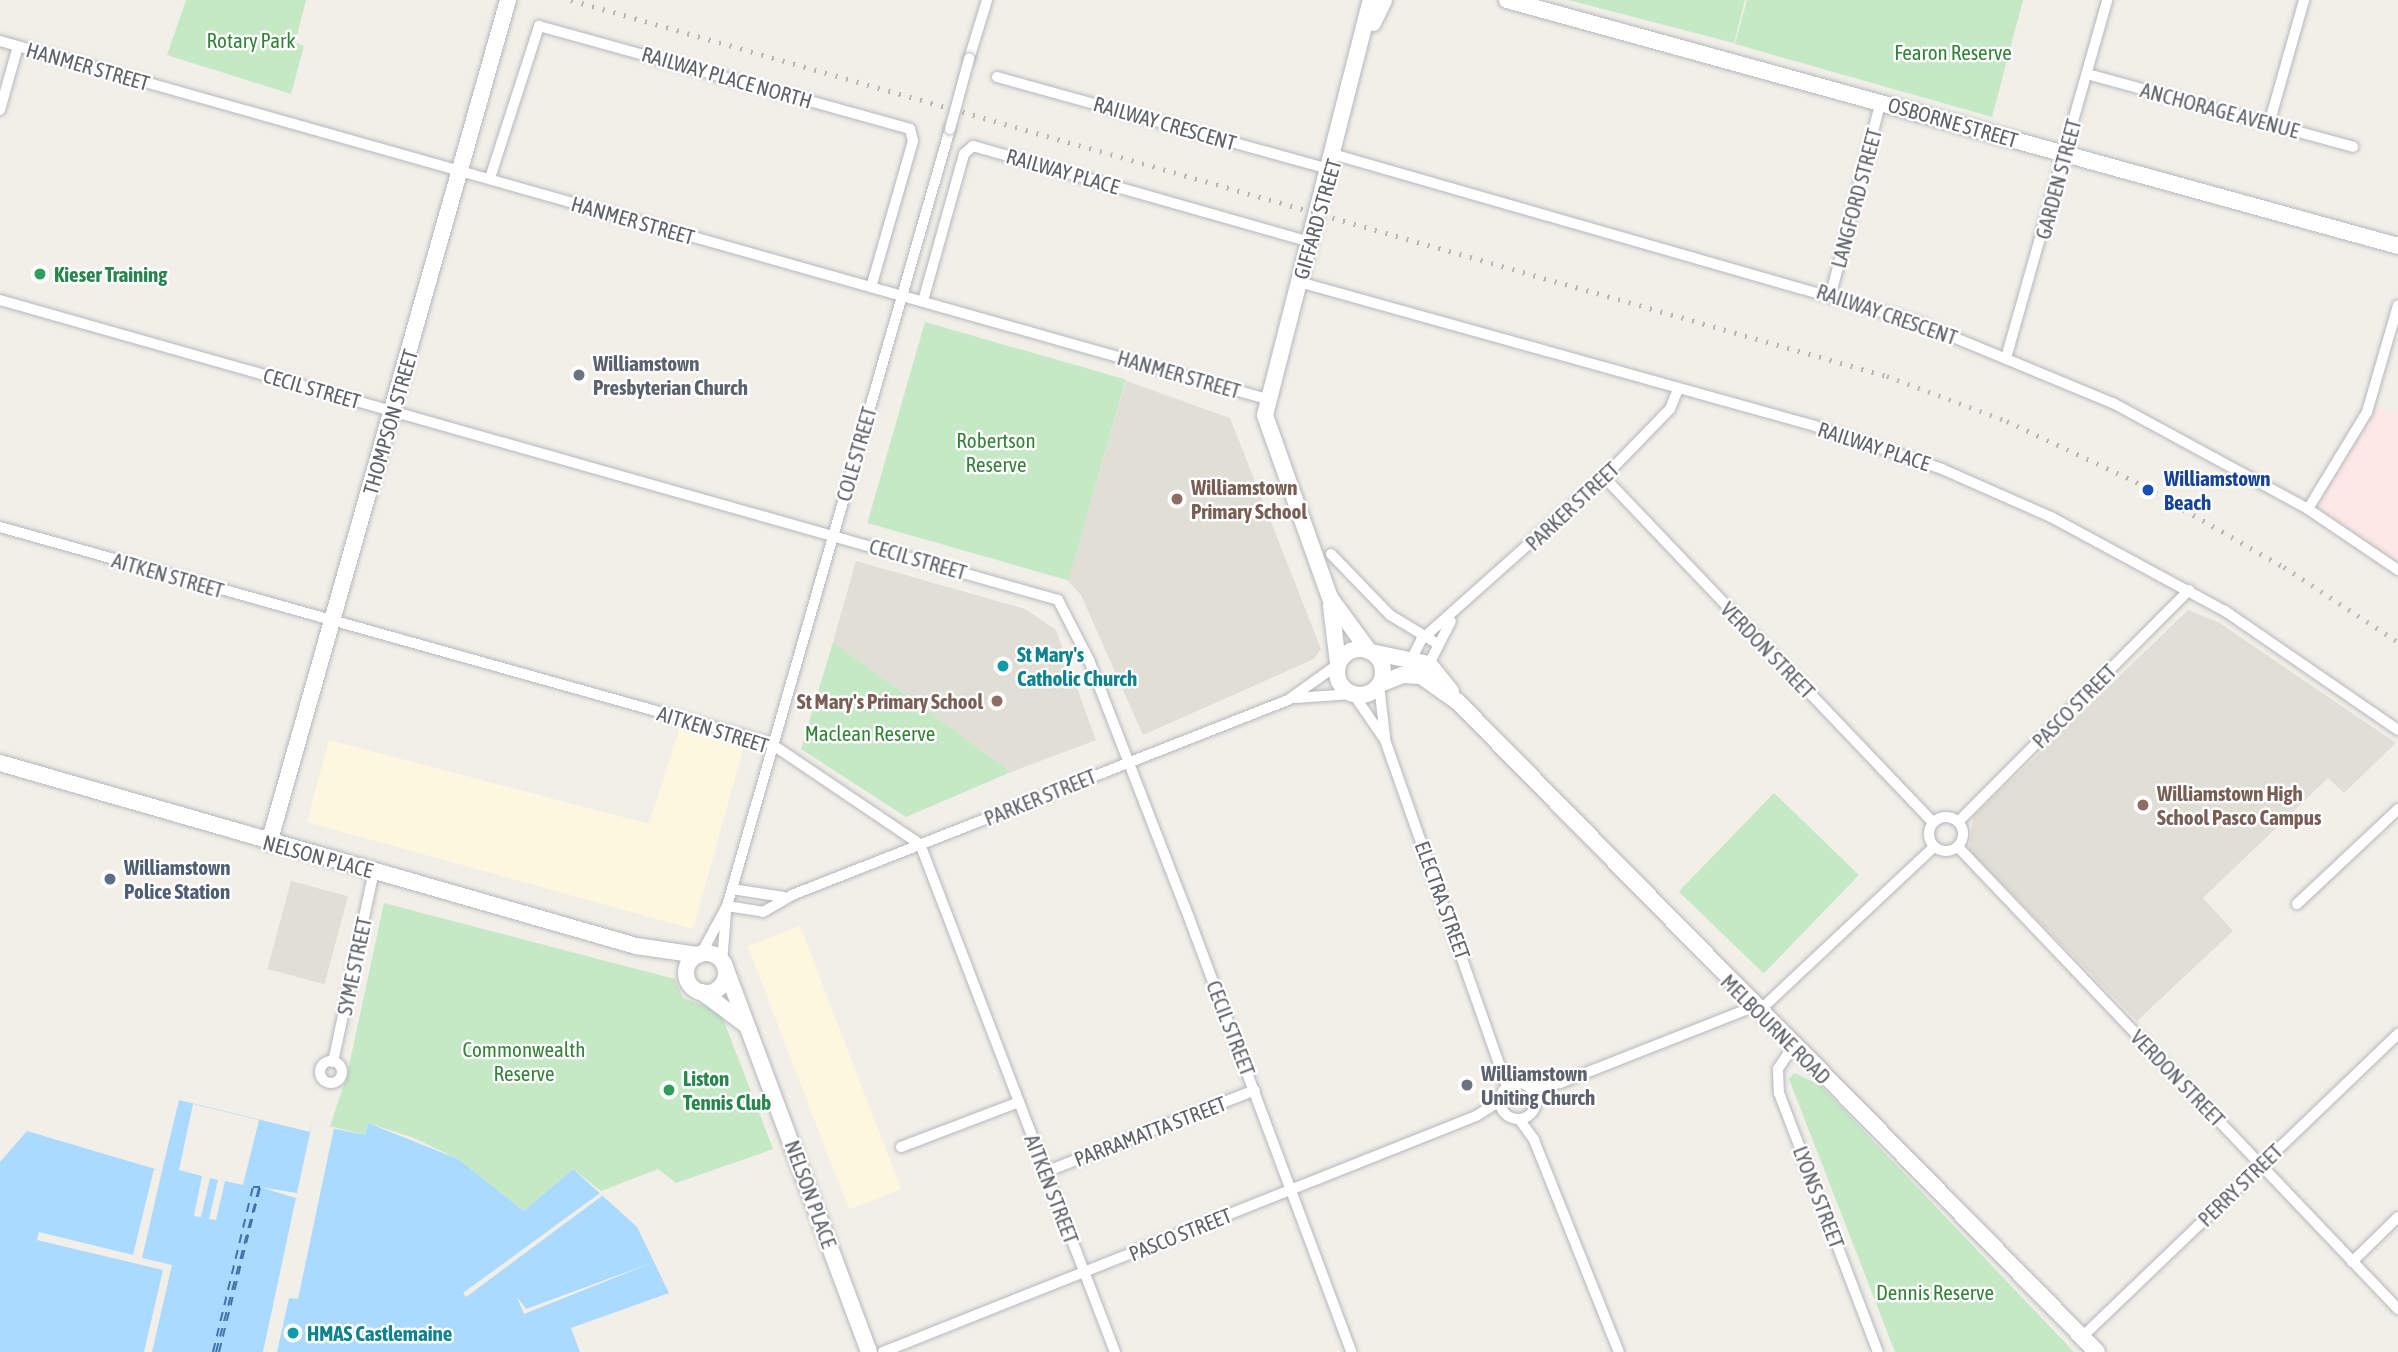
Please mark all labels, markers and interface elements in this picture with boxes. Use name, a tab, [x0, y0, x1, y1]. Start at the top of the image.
park label: Rotary Park	[207, 27, 295, 53]
street label: HANMER STREET	[24, 36, 152, 96]
park label: Fearon Reserve	[1894, 39, 2012, 65]
street label: RAILWAY PLACE NORTH	[639, 41, 815, 113]
street label: ANCHORAGE AVENUE	[2138, 77, 2302, 143]
street label: RAILWAY CRESCENT	[1091, 91, 1239, 155]
street label: OSBORNE STREET	[1885, 91, 2021, 153]
street label: GARDEN STREET	[2030, 116, 2086, 242]
street label: LANGFORD STREET	[1825, 125, 1887, 271]
street label: RAILWAY PLACE	[1004, 143, 1122, 199]
street label: GIFFARD STREET	[1288, 156, 1346, 282]
street label: HANMER STREET	[569, 190, 697, 250]
place label: Kieser Training	[54, 261, 167, 287]
marker: Kieser Training	[32, 266, 48, 282]
street label: RAILWAY CRESCENT	[1813, 278, 1961, 350]
street label: HANMER STREET	[1115, 344, 1243, 404]
street label: THOMPSON STREET	[357, 346, 423, 498]
place label: Williamstown Presbyterian Church	[593, 350, 748, 400]
street label: CECIL STREET	[261, 362, 363, 414]
marker: Williamstown Presbyterian Church	[571, 367, 587, 383]
street label: COLE STREET	[831, 404, 881, 504]
street label: RAILWAY PLACE	[1815, 416, 1933, 476]
park label: Robertson Reserve	[956, 427, 1036, 477]
street label: PARKER STREET	[1520, 456, 1624, 556]
place label: Williamstown Beach	[2164, 465, 2271, 515]
place label: Williamstown Primary School	[1191, 474, 1307, 524]
marker: Williamstown Beach	[2138, 480, 2158, 500]
marker: Williamstown Primary School	[1169, 491, 1185, 507]
street label: CECIL STREET	[867, 533, 969, 585]
street label: AITKEN STREET	[109, 547, 227, 603]
street label: VERDON STREET	[1716, 596, 1820, 704]
place label: St Mary's Catholic Church	[1017, 641, 1137, 691]
marker: St Mary's Catholic Church	[995, 658, 1011, 674]
street label: PASCO STREET	[2027, 659, 2121, 753]
place label: St Mary's Primary School	[797, 688, 983, 714]
marker: St Mary's Primary School	[989, 693, 1005, 709]
street label: AITKEN STREET	[654, 700, 772, 758]
park label: Maclean Reserve	[805, 720, 935, 746]
street label: PARKER STREET	[980, 763, 1100, 831]
place label: Williamstown High School Pasco Campus	[2157, 780, 2321, 830]
marker: Williamstown High School Pasco Campus	[2135, 797, 2151, 813]
street label: NELSON PLACE	[260, 829, 376, 883]
street label: ELECTRA STREET	[1410, 837, 1476, 963]
place label: Williamstown Police Station	[124, 854, 231, 904]
marker: Williamstown Police Station	[102, 871, 118, 887]
street label: SYME STREET	[331, 915, 377, 1017]
street label: MELBOURNE ROAD	[1716, 969, 1836, 1089]
street label: CECIL STREET	[1201, 977, 1261, 1079]
street label: VERDON STREET	[2126, 1024, 2230, 1132]
park label: Commonwealth Reserve	[462, 1036, 586, 1086]
place label: Williamstown Uniting Church	[1481, 1060, 1595, 1110]
place label: Liston Tennis Club	[683, 1065, 771, 1115]
marker: Williamstown Uniting Church	[1459, 1077, 1475, 1093]
marker: Liston Tennis Club	[661, 1082, 677, 1098]
street label: PARRAMATTA STREET	[1070, 1090, 1230, 1172]
street label: AITKEN STREET	[1020, 1131, 1084, 1247]
street label: NELSON PLACE	[780, 1137, 842, 1251]
street label: PERRY STREET	[2192, 1138, 2288, 1232]
street label: LYONS STREET	[1788, 1142, 1850, 1252]
street label: PASCO STREET	[1125, 1202, 1235, 1266]
park label: Dennis Reserve	[1876, 1279, 1994, 1305]
place label: HMAS Castlemaine	[307, 1320, 452, 1346]
marker: HMAS Castlemaine	[285, 1325, 301, 1341]

